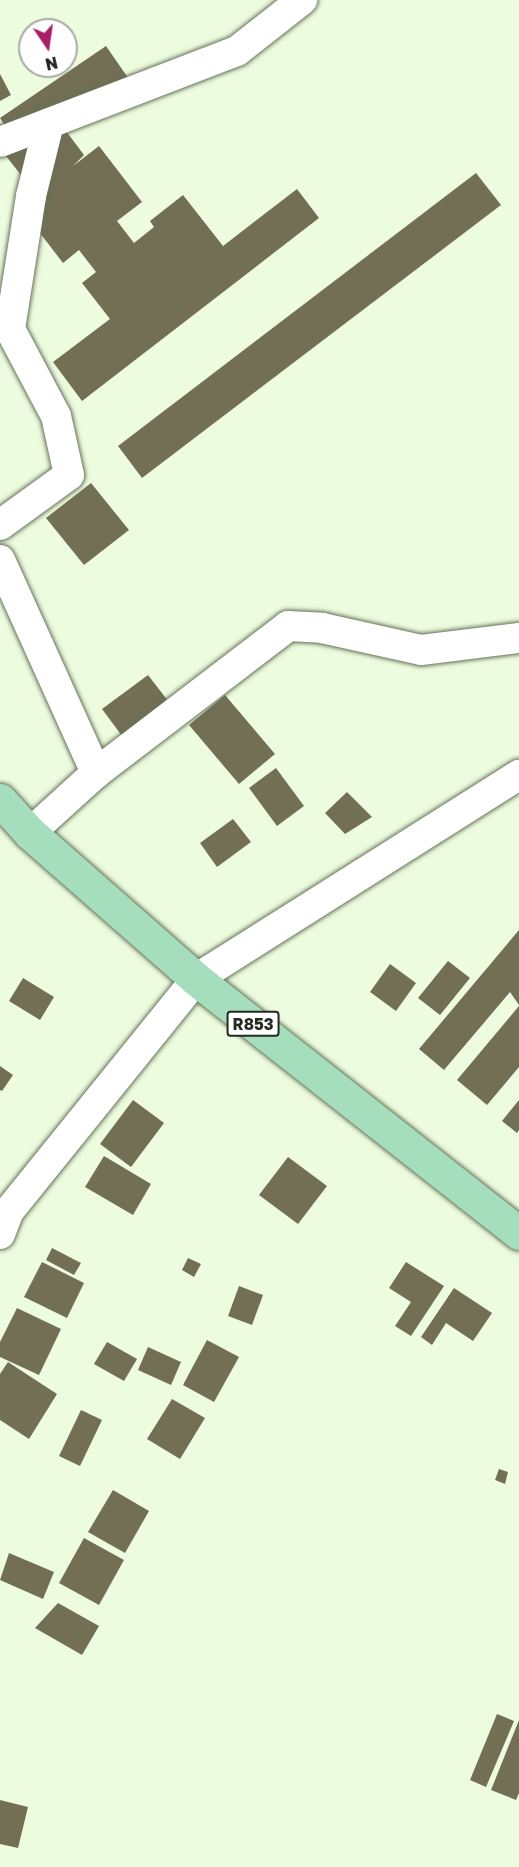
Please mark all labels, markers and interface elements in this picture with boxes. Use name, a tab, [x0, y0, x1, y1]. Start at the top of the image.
north arrow	[18, 18, 78, 78]
text: N	[43, 52, 60, 75]
road number: R853	[226, 1011, 280, 1037]

